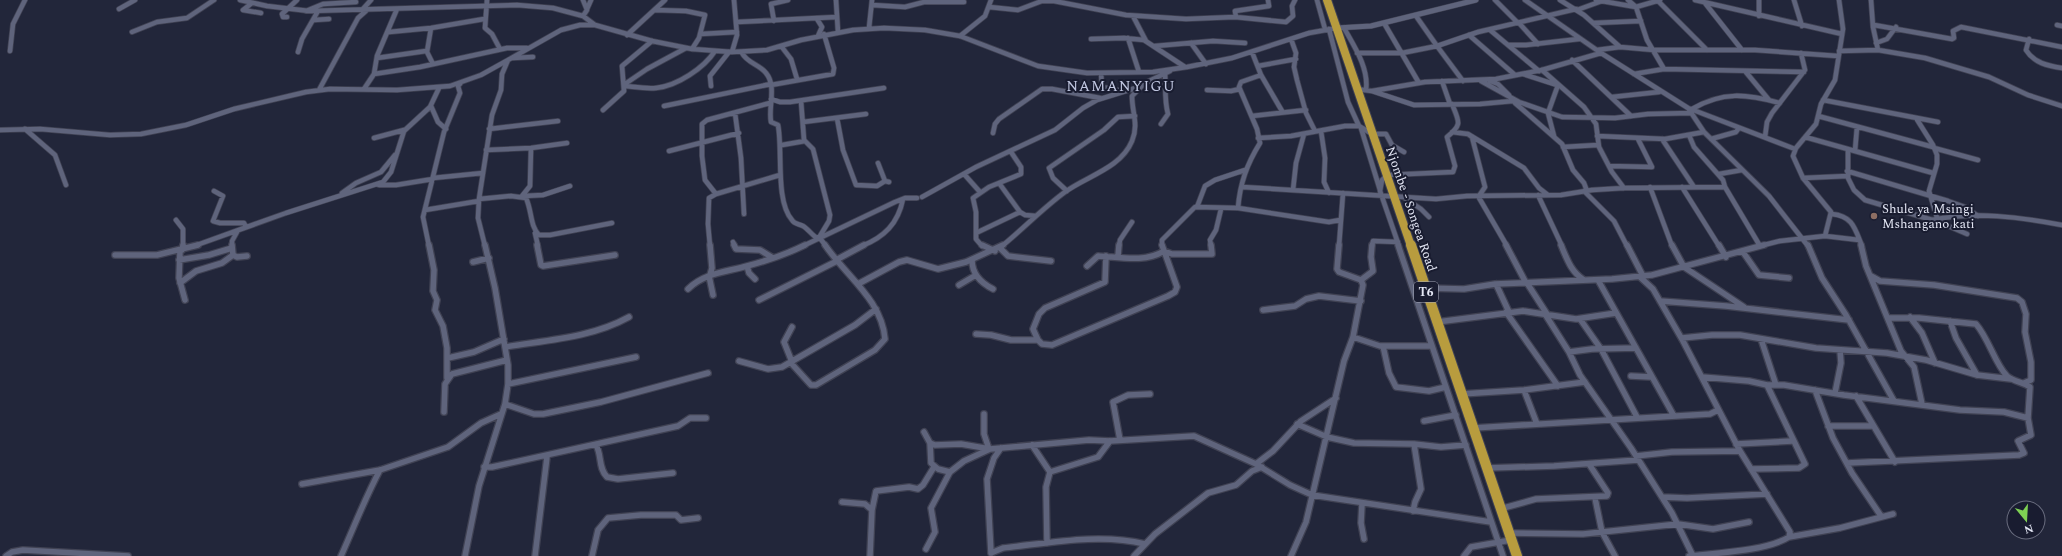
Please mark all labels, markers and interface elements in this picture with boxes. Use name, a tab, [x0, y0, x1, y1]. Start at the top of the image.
district label: NAMANYIGU	[1066, 75, 1176, 98]
street label: Njombe - Songea Road	[1380, 144, 1442, 274]
place label: Shule ya Msingi Mshangano kati	[1882, 199, 1975, 234]
marker: Shule ya Msingi Mshangano kati	[1869, 211, 1879, 221]
road number: T6	[1414, 282, 1438, 302]
north arrow	[2006, 500, 2046, 540]
text: N	[2022, 520, 2036, 539]

